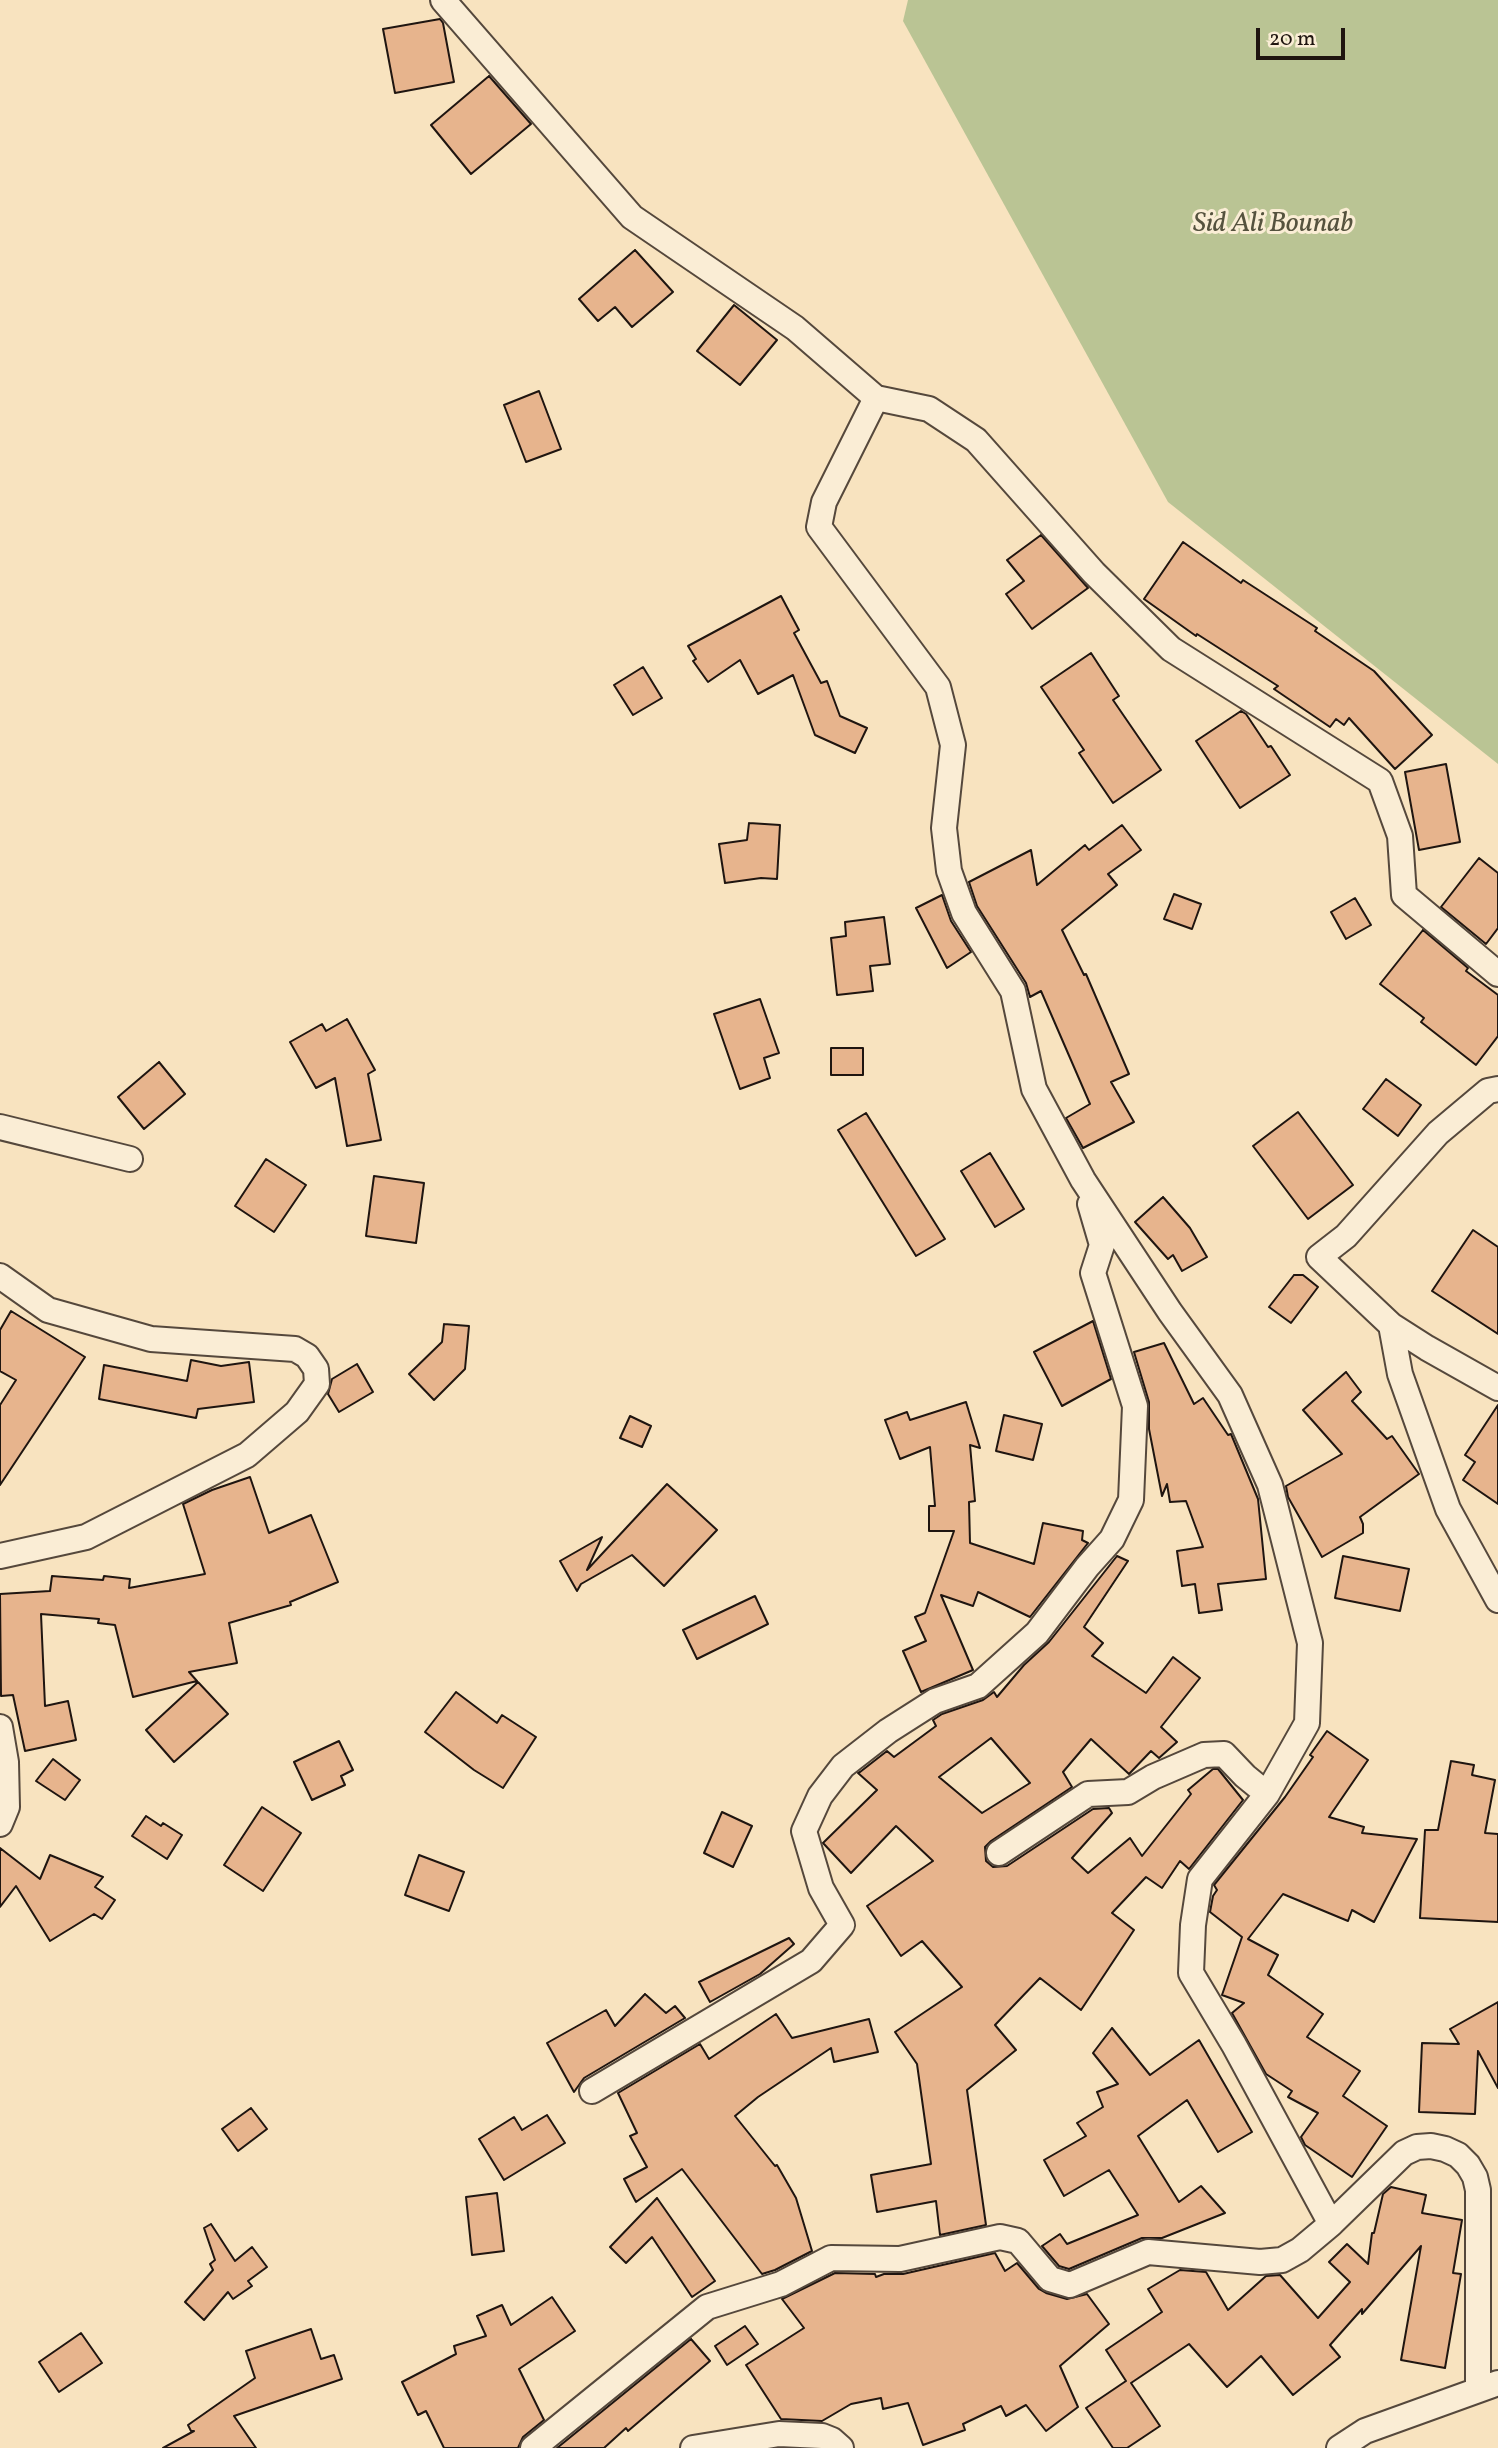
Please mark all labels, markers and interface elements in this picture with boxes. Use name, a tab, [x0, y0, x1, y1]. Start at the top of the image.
scale bar	[1260, 14, 1349, 58]
text: 20 m	[1269, 25, 1315, 54]
park label: Sid Ali Bounab	[1193, 209, 1353, 243]

